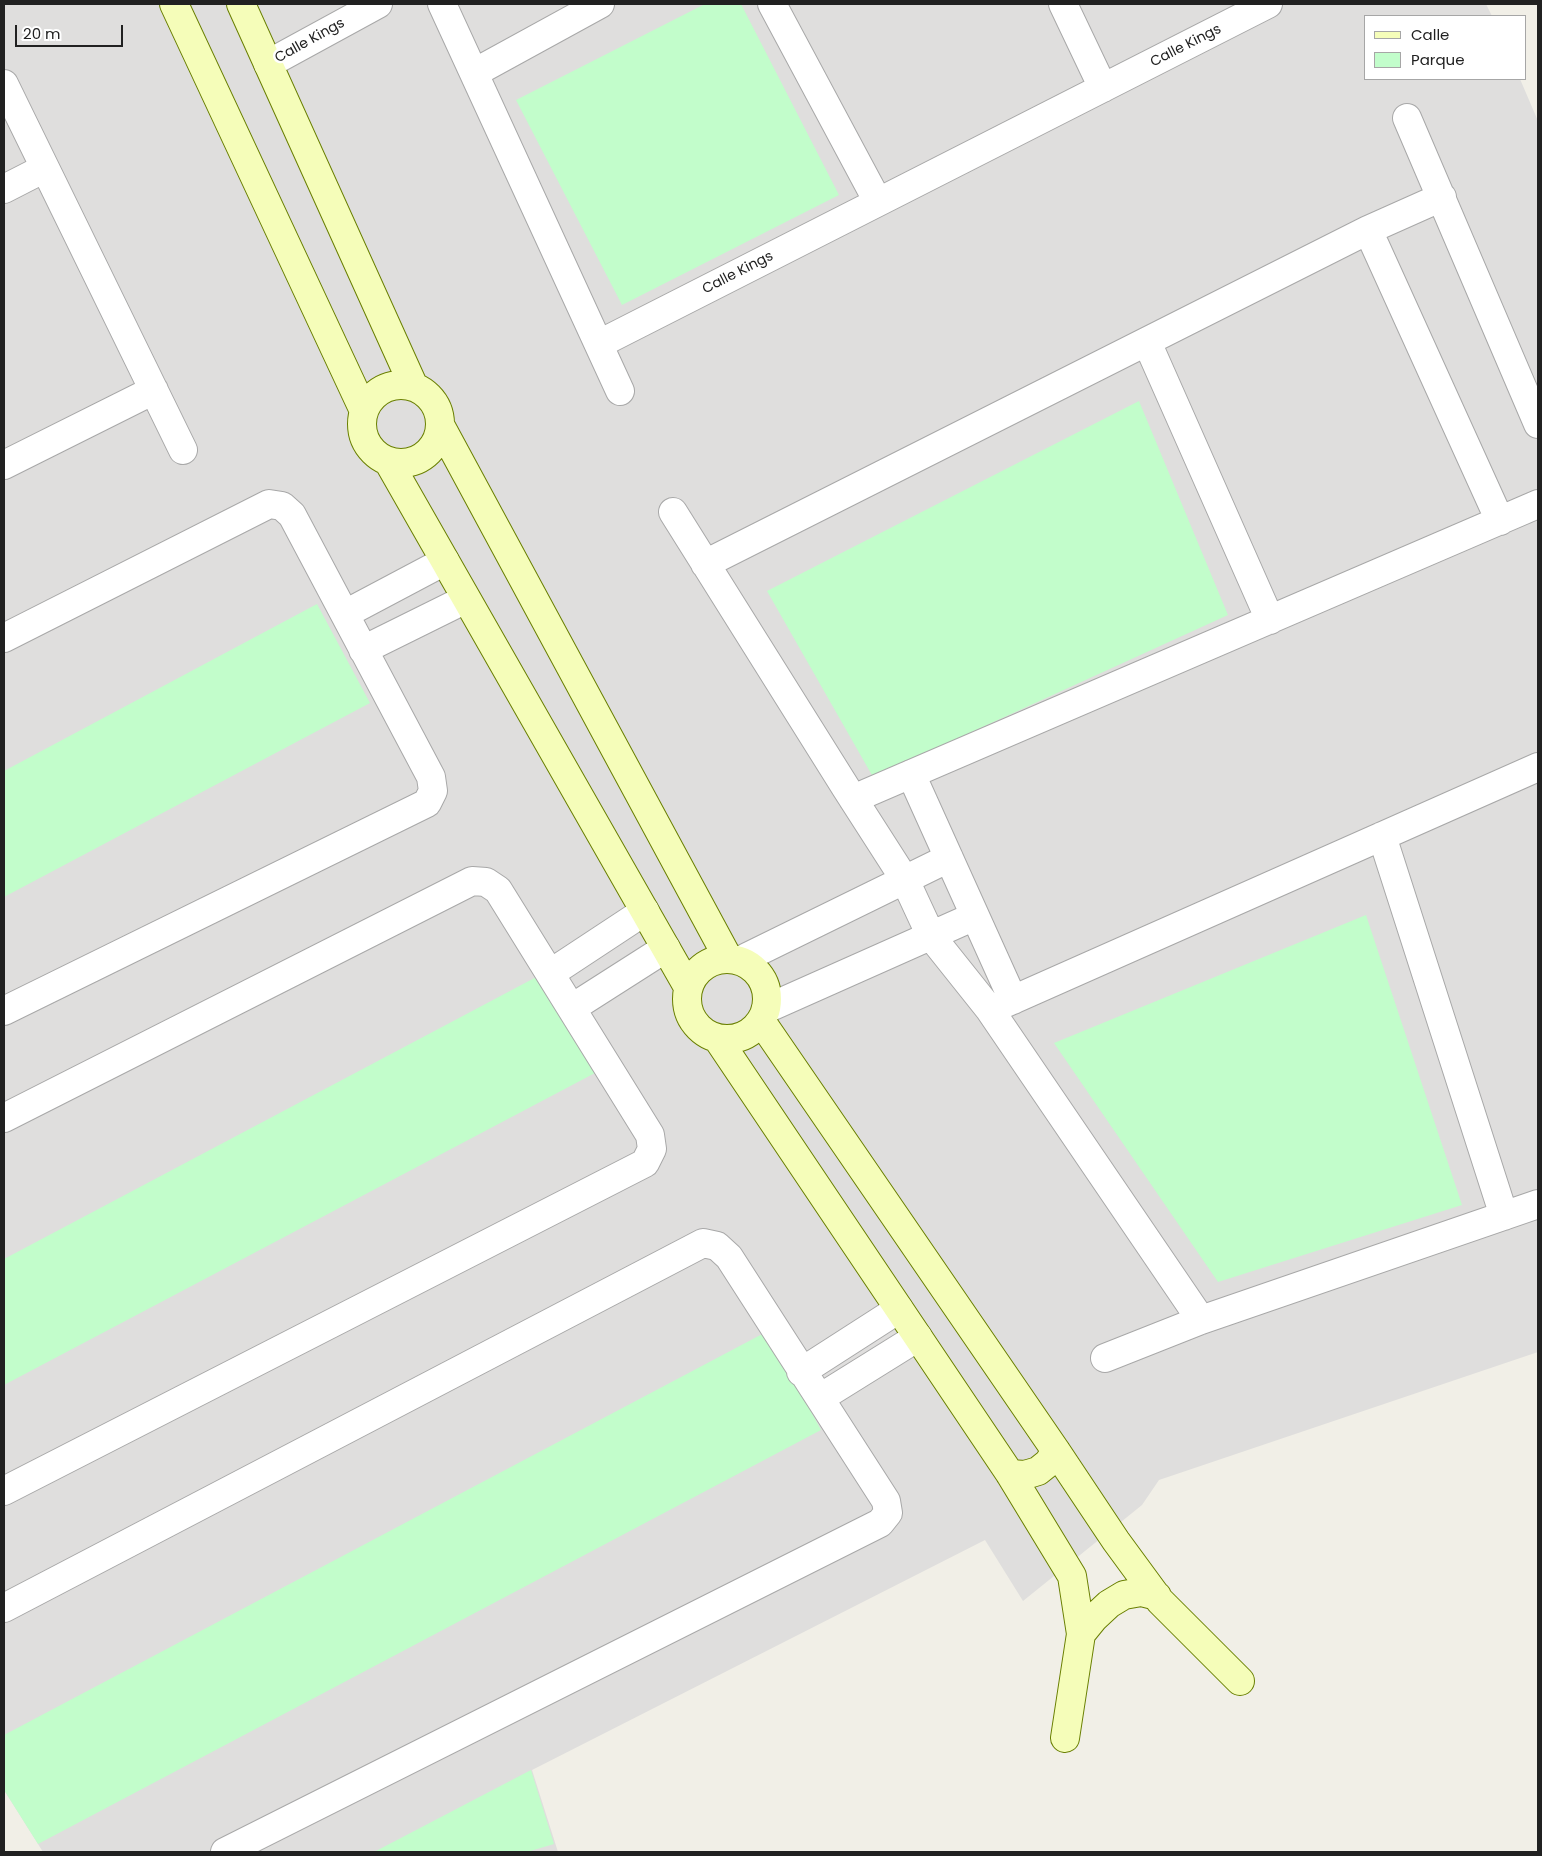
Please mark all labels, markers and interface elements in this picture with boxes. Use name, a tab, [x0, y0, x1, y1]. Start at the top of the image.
scale bar	[18, 15, 125, 47]
street label: Calle Kings	[272, 15, 348, 67]
legend	[1364, 15, 1527, 80]
street label: Calle Kings	[1148, 21, 1224, 71]
text: 20 m	[23, 23, 61, 44]
text: Calle	[1411, 24, 1449, 45]
text: Parque	[1411, 49, 1464, 70]
street label: Calle Kings	[700, 248, 776, 298]

